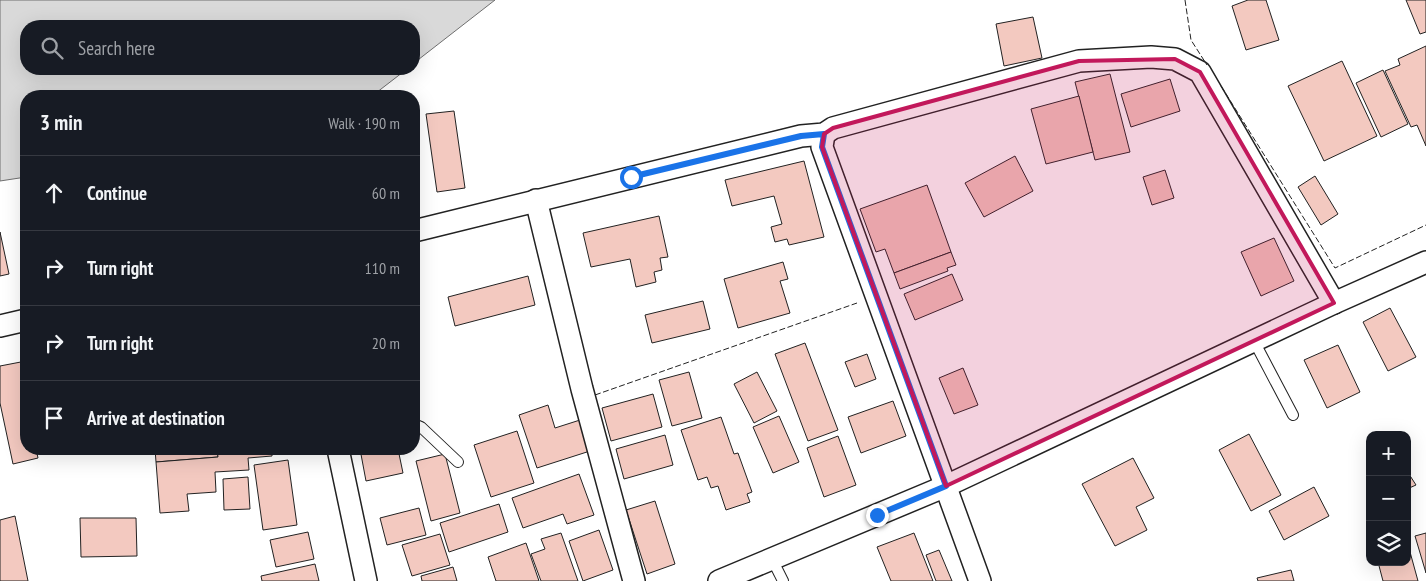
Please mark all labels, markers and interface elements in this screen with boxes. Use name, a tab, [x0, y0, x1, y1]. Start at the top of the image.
search box	[20, 20, 420, 75]
icon: search	[38, 34, 66, 62]
text: Search here	[78, 36, 155, 60]
text: 3 min	[40, 109, 82, 136]
text: Walk · 190 m	[328, 113, 400, 133]
route start	[620, 166, 643, 189]
icon: ahead	[40, 179, 68, 207]
text: Continue	[87, 181, 147, 205]
text: 60 m	[372, 183, 400, 203]
icon: right	[40, 254, 68, 282]
text: Turn right	[87, 256, 153, 280]
text: 110 m	[365, 258, 400, 278]
icon: right	[40, 329, 68, 357]
text: Turn right	[87, 331, 153, 355]
text: 20 m	[372, 333, 400, 353]
icon: arrive	[40, 404, 68, 432]
text: Arrive at destination	[87, 406, 225, 430]
map controls	[1366, 431, 1411, 566]
button: +	[1366, 431, 1411, 476]
button: −	[1366, 476, 1411, 521]
route end	[866, 504, 889, 527]
button: layers	[1366, 521, 1411, 566]

